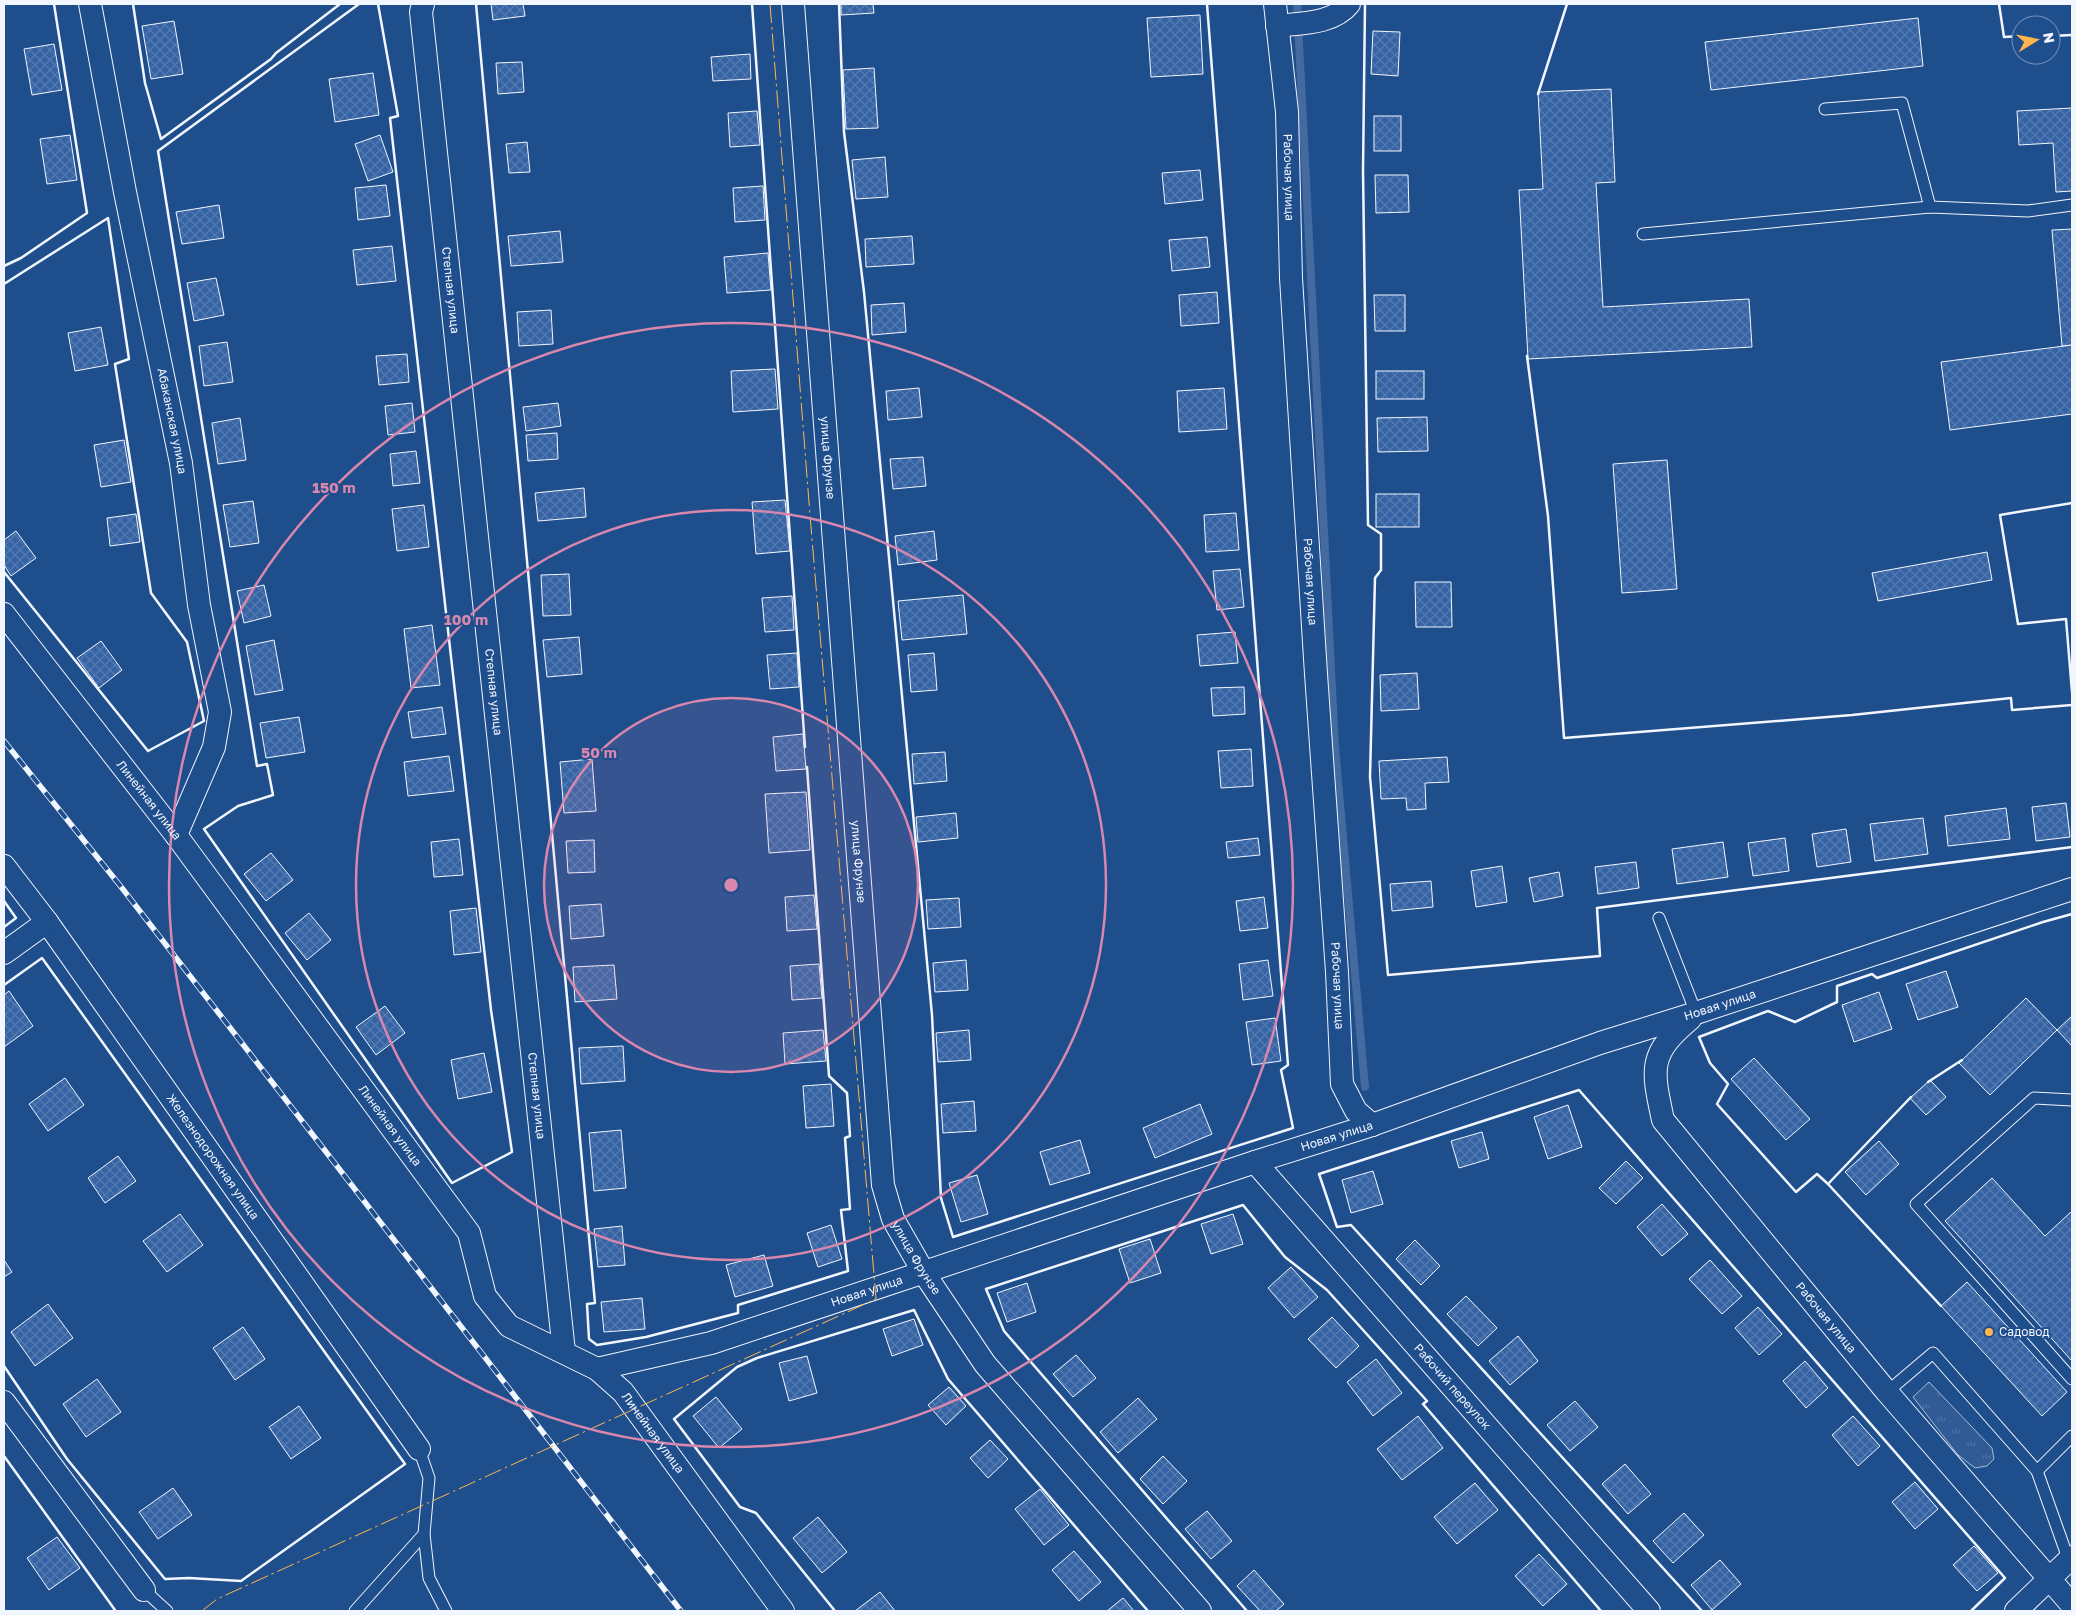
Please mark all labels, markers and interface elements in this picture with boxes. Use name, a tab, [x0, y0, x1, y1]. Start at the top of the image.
north arrow	[2011, 15, 2061, 65]
text: N	[2040, 31, 2059, 44]
street label: Рабочая улица	[1281, 133, 1298, 221]
street label: Степная улица	[439, 246, 463, 334]
street label: Абаканская улица	[155, 366, 190, 475]
street label: улица Фрунзе	[817, 416, 839, 500]
text: 150 m	[312, 478, 356, 496]
street label: Рабочая улица	[1300, 538, 1321, 626]
text: 100 m	[444, 610, 488, 628]
street label: Степная улица	[482, 648, 506, 736]
text: 50 m	[581, 743, 617, 761]
street label: Линейная улица	[114, 757, 185, 843]
street label: улица Фрунзе	[848, 820, 869, 903]
centre of rings	[722, 876, 740, 894]
street label: Рабочая улица	[1328, 942, 1348, 1030]
street label: Новая улица	[1682, 986, 1758, 1023]
street label: Степная улица	[525, 1051, 549, 1140]
street label: Линейная улица	[356, 1082, 425, 1169]
street label: Железнодорожная улица	[164, 1091, 263, 1222]
street label: Новая улица	[1299, 1117, 1375, 1154]
street label: улица Фрунзе	[889, 1218, 944, 1297]
street label: Новая улица	[829, 1272, 904, 1310]
street label: Рабочая улица	[1793, 1279, 1860, 1356]
place label: Садовод	[1999, 1324, 2050, 1339]
marker: Садовод	[1983, 1326, 1995, 1338]
street label: Рабочий переулок	[1411, 1340, 1494, 1432]
street label: Линейная улица	[619, 1389, 688, 1476]

